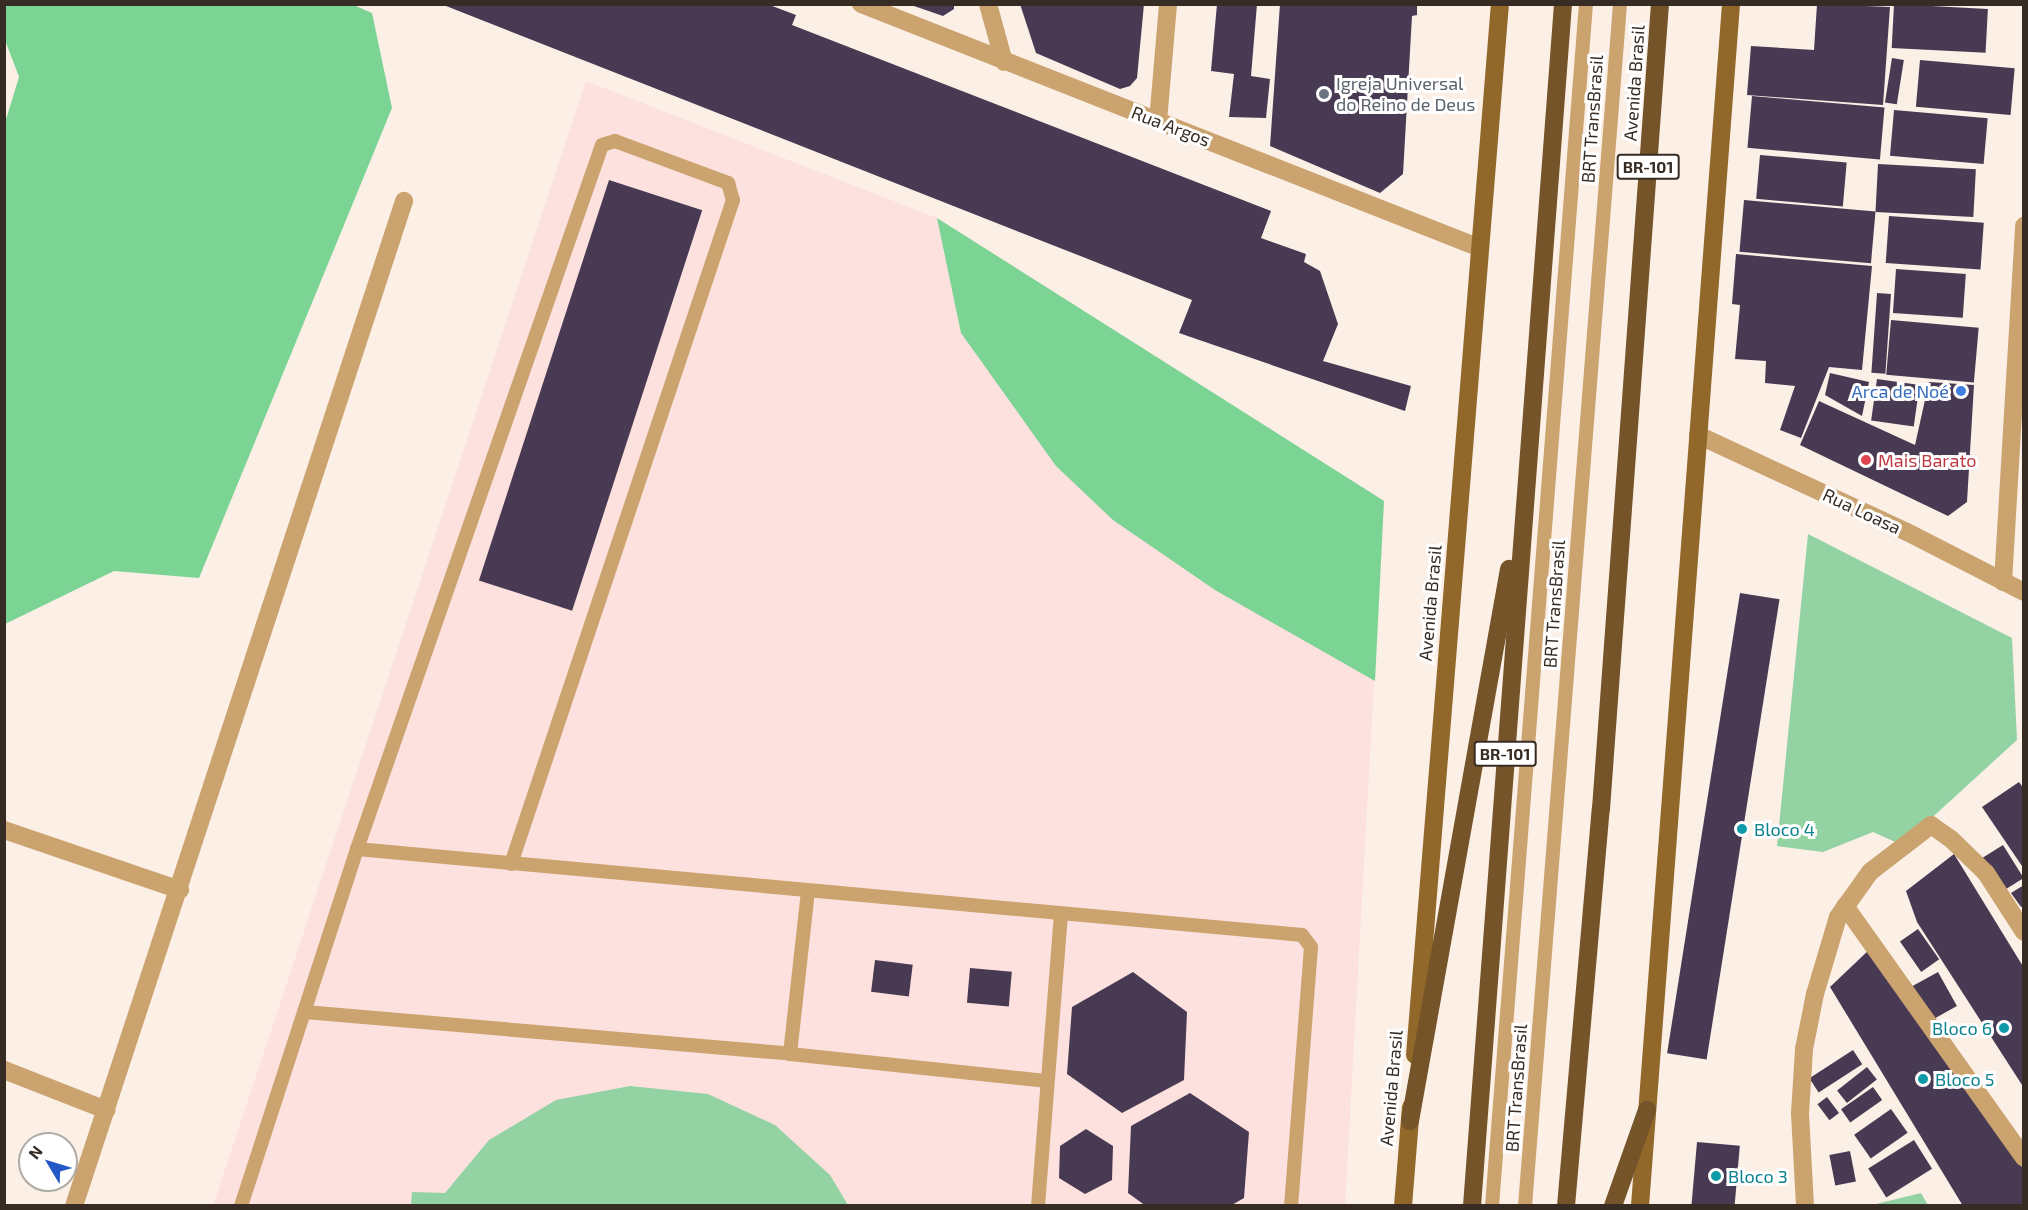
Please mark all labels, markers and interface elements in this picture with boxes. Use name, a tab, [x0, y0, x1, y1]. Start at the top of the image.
street label: Avenida Brasil	[1619, 24, 1649, 142]
street label: BRT TransBrasil	[1577, 54, 1607, 184]
place label: Igreja Universal do Reino de Deus	[1336, 73, 1475, 116]
marker: Igreja Universal do Reino de Deus	[1317, 87, 1331, 101]
street label: Rua Argos	[1128, 101, 1214, 151]
road number: BR-101	[1616, 154, 1680, 180]
place label: Arca de Noé	[1852, 380, 1949, 402]
marker: Arca de Noé	[1954, 384, 1968, 398]
place label: Mais Barato	[1878, 449, 1977, 471]
marker: Mais Barato	[1859, 453, 1873, 467]
street label: Rua Loasa	[1820, 484, 1904, 538]
street label: BRT TransBrasil	[1539, 539, 1569, 669]
street label: Avenida Brasil	[1414, 544, 1446, 662]
road number: BR-101	[1474, 741, 1537, 767]
place label: Bloco 4	[1754, 818, 1815, 840]
marker: Bloco 4	[1735, 822, 1749, 836]
place label: Bloco 6	[1932, 1017, 1992, 1039]
marker: Bloco 6	[1997, 1021, 2011, 1035]
street label: BRT TransBrasil	[1501, 1023, 1531, 1153]
street label: Avenida Brasil	[1375, 1029, 1407, 1147]
place label: Bloco 5	[1935, 1068, 1994, 1090]
marker: Bloco 5	[1916, 1072, 1930, 1086]
north arrow	[18, 1132, 78, 1192]
text: N	[24, 1141, 46, 1162]
place label: Bloco 3	[1728, 1165, 1788, 1187]
marker: Bloco 3	[1709, 1169, 1723, 1183]

